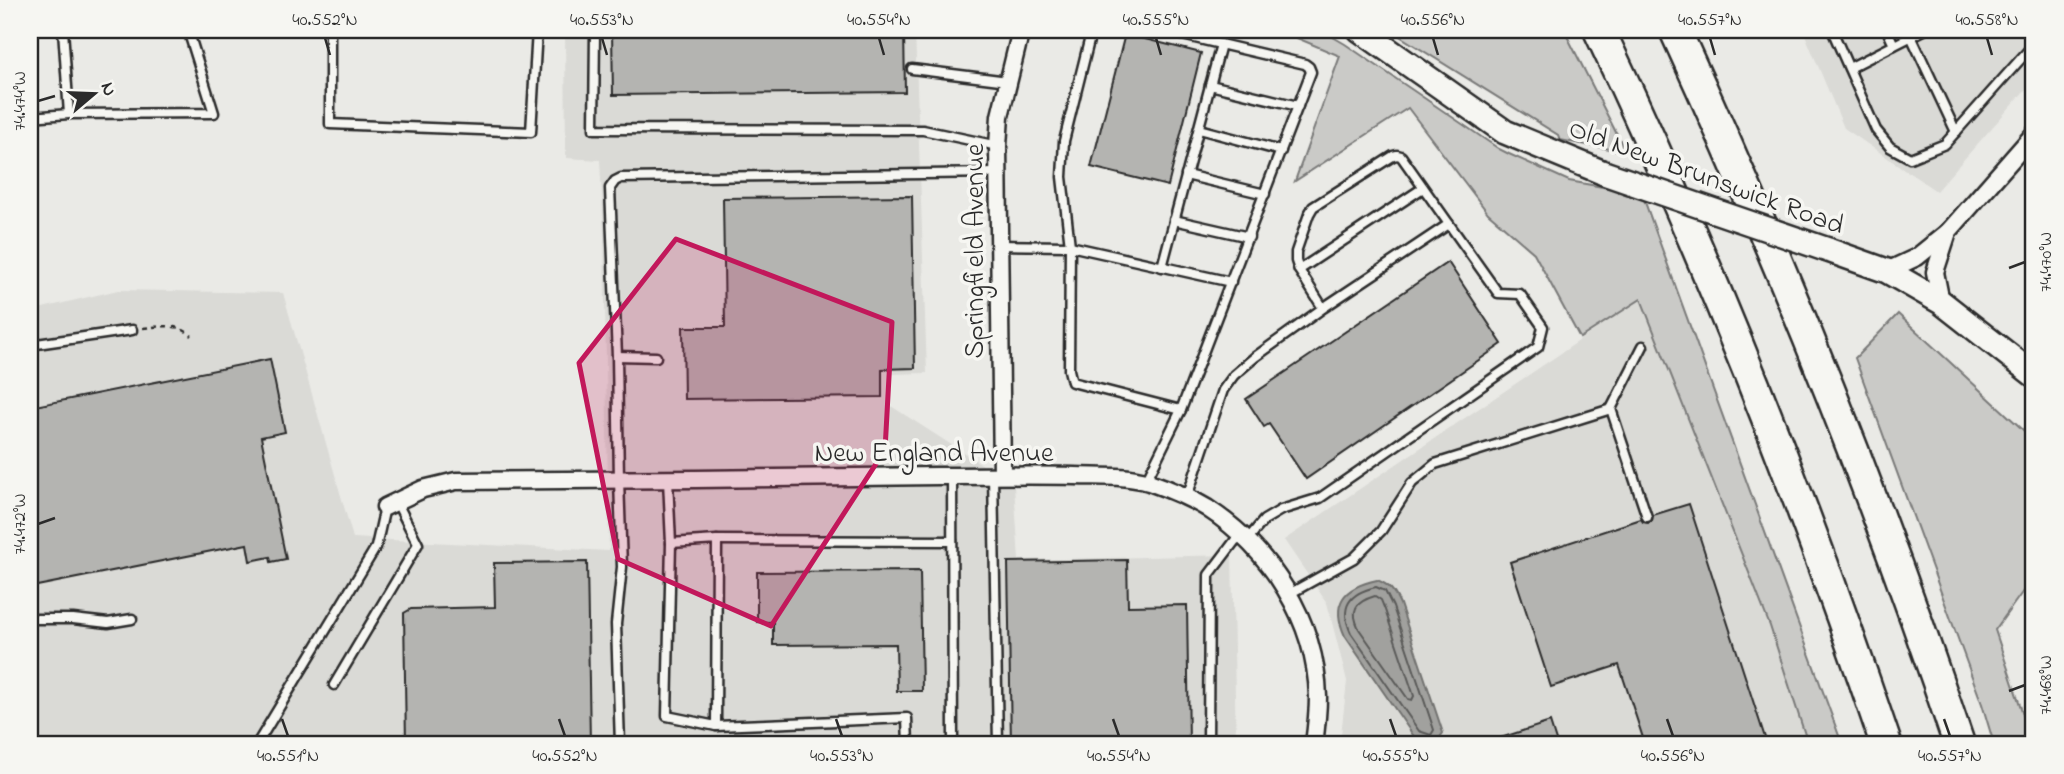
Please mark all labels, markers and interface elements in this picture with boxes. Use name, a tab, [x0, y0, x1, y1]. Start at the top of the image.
text: 40.552°N	[292, 8, 358, 34]
text: 40.553°N	[570, 8, 634, 34]
text: 40.554°N	[847, 8, 911, 34]
text: 40.555°N	[1123, 8, 1189, 34]
text: 40.556°N	[1401, 8, 1465, 34]
text: 40.557°N	[1678, 8, 1742, 34]
text: 40.558°N	[1955, 8, 2019, 34]
north arrow	[60, 60, 130, 130]
text: 74.474°W	[8, 71, 34, 131]
text: N	[93, 79, 123, 100]
street label: Old New Brunswick Road	[1562, 109, 1849, 247]
street label: Springfield Avenue	[956, 143, 997, 359]
text: 74.470°W	[2034, 232, 2060, 292]
street label: New England Avenue	[814, 434, 1054, 475]
text: 74.472°W	[8, 493, 34, 555]
text: 74.468°W	[2034, 655, 2060, 715]
text: 40.551°N	[257, 744, 319, 770]
text: 40.552°N	[532, 744, 598, 770]
text: 40.553°N	[810, 744, 874, 770]
text: 40.554°N	[1087, 744, 1151, 770]
text: 40.555°N	[1363, 744, 1429, 770]
text: 40.556°N	[1641, 744, 1705, 770]
text: 40.557°N	[1918, 744, 1982, 770]

